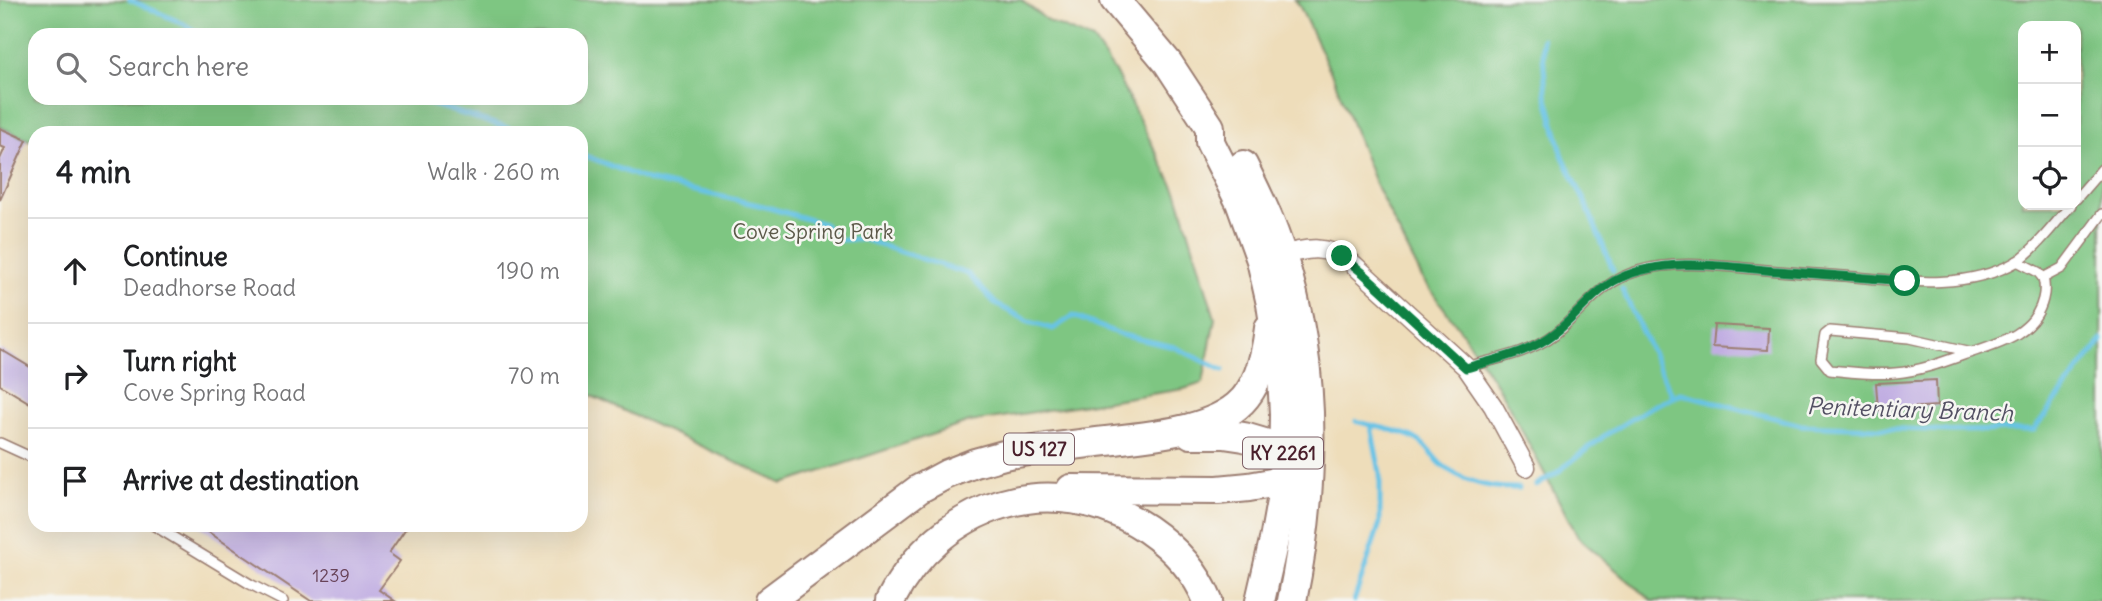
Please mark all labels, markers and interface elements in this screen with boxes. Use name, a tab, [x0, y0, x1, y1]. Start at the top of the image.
map controls	[2018, 21, 2081, 210]
button: +	[2018, 21, 2081, 84]
search box	[28, 28, 588, 105]
icon: search	[52, 48, 90, 86]
text: Search here	[108, 50, 249, 83]
button: −	[2018, 84, 2081, 147]
button: locate	[2018, 147, 2081, 210]
text: 4 min	[56, 153, 131, 191]
text: Walk · 260 m	[427, 157, 560, 186]
park label: Cove Spring Park	[732, 218, 894, 245]
text: Continue	[123, 240, 228, 273]
route end	[1326, 240, 1357, 271]
icon: ahead	[56, 252, 94, 290]
text: 190 m	[497, 256, 560, 285]
route start	[1889, 265, 1920, 296]
text: Deadhorse Road	[123, 273, 296, 302]
text: Turn right	[123, 345, 236, 378]
icon: right	[56, 357, 94, 395]
text: 70 m	[508, 361, 560, 390]
text: Cove Spring Road	[123, 378, 306, 407]
water label: Penitentiary Branch	[1806, 391, 2014, 427]
road number: US 127	[1004, 433, 1074, 464]
road number: KY 2261	[1243, 437, 1323, 468]
icon: arrive	[56, 462, 94, 500]
text: Arrive at destination	[123, 464, 359, 497]
house number: 1239	[312, 564, 350, 587]

